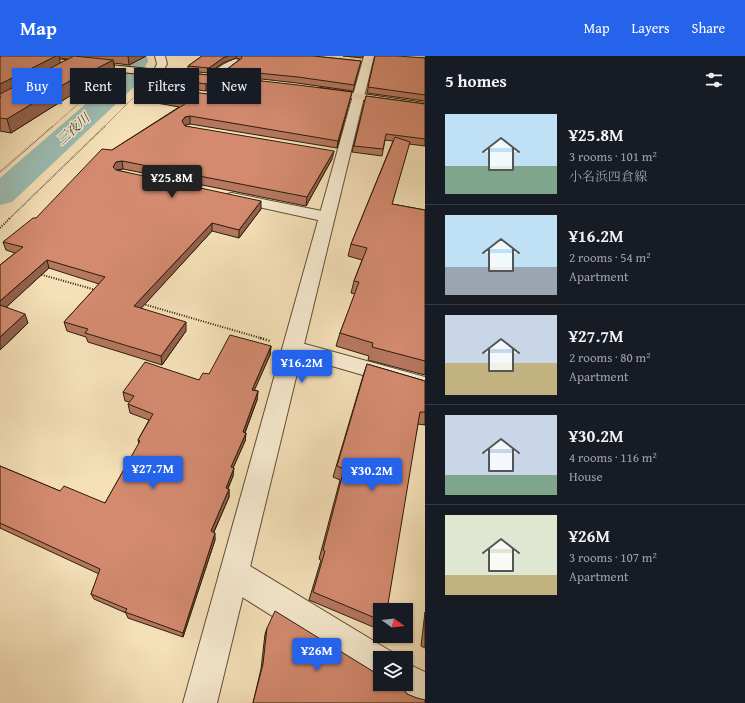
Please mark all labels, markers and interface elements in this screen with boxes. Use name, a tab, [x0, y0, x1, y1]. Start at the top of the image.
text: Map	[20, 14, 57, 42]
text: Map	[584, 18, 610, 38]
text: Layers	[632, 18, 670, 38]
text: Share	[692, 18, 725, 38]
chip: Buy	[12, 68, 62, 104]
chip: Rent	[70, 68, 126, 104]
chip: Filters	[134, 68, 199, 104]
chip: New	[207, 68, 261, 104]
text: 5 homes	[445, 68, 507, 93]
icon: filters	[703, 69, 725, 91]
water label: 三夜川	[52, 108, 95, 149]
text: ¥25.8M	[569, 122, 624, 147]
icon: home	[477, 130, 525, 178]
text: 3 rooms · 101 m²	[569, 147, 657, 166]
pin: ¥25.8M	[139, 165, 205, 199]
text: 小名浜四倉線	[569, 167, 647, 186]
text: ¥25.8M	[151, 168, 193, 187]
text: ¥16.2M	[569, 223, 624, 248]
icon: home	[477, 231, 525, 279]
text: 2 rooms · 54 m²	[569, 248, 651, 267]
text: Apartment	[569, 267, 629, 286]
text: ¥27.7M	[569, 323, 624, 348]
icon: home	[477, 331, 525, 379]
text: 2 rooms · 80 m²	[569, 348, 651, 367]
pin: ¥16.2M	[269, 350, 335, 384]
text: ¥16.2M	[281, 353, 323, 372]
text: Apartment	[569, 367, 629, 386]
text: ¥30.2M	[569, 423, 624, 448]
icon: home	[477, 431, 525, 479]
text: 4 rooms · 116 m²	[569, 448, 657, 467]
pin: ¥27.7M	[120, 456, 186, 490]
pin: ¥30.2M	[339, 458, 405, 492]
text: ¥27.7M	[132, 459, 174, 478]
text: ¥30.2M	[351, 461, 393, 480]
text: House	[569, 467, 603, 486]
text: ¥26M	[569, 523, 610, 548]
icon: home	[477, 531, 525, 579]
text: 3 rooms · 107 m²	[569, 548, 657, 567]
text: Apartment	[569, 567, 629, 586]
north arrow	[373, 603, 413, 643]
map controls	[373, 603, 413, 691]
pin: ¥26M	[293, 638, 341, 672]
text: ¥26M	[301, 641, 333, 660]
button: layers	[373, 651, 413, 691]

